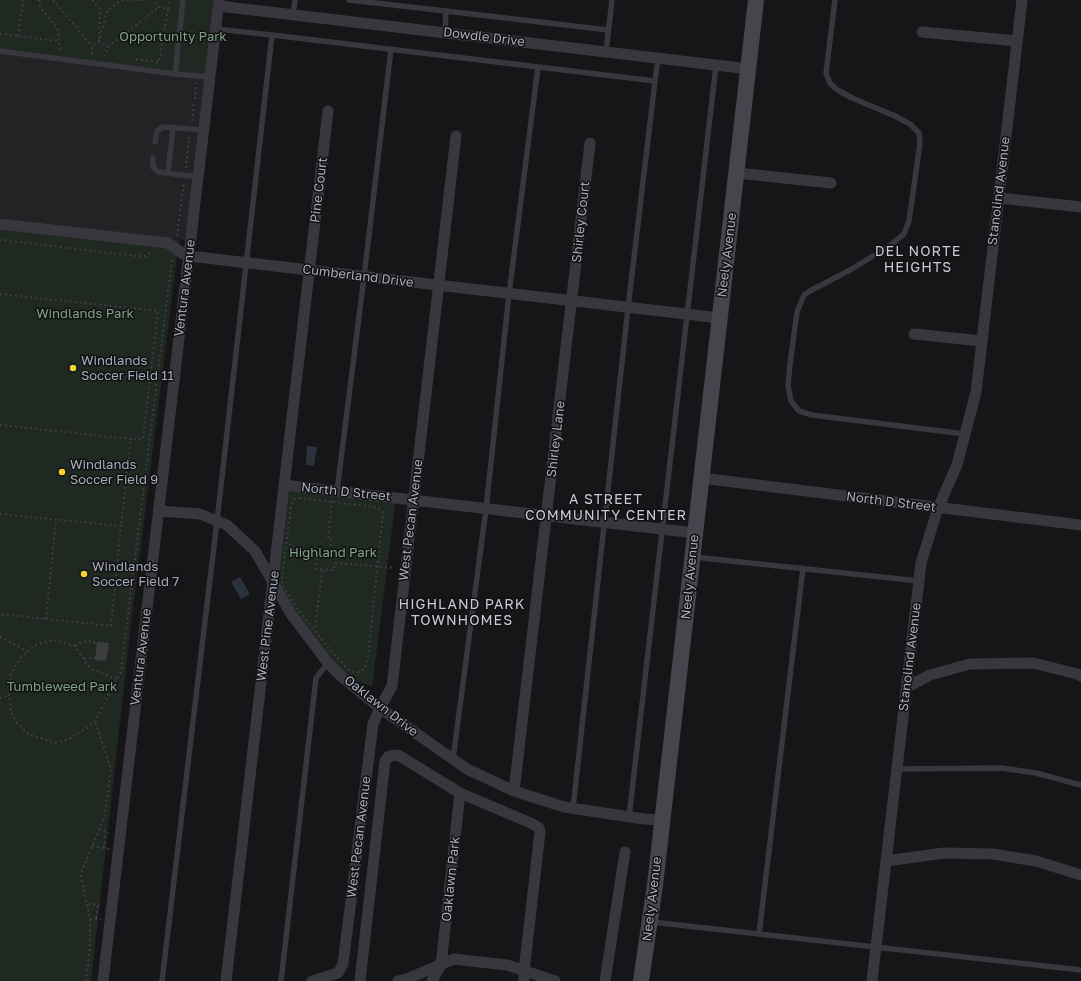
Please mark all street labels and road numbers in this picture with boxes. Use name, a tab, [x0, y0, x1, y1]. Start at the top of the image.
street label: Dowdle Drive	[442, 24, 526, 50]
street label: Stanolind Avenue	[985, 136, 1013, 246]
street label: Pine Court	[307, 156, 331, 224]
street label: Shirley Court	[569, 181, 593, 263]
street label: Neely Avenue	[714, 212, 740, 298]
street label: Ventura Avenue	[171, 239, 199, 337]
street label: Cumberland Drive	[302, 261, 414, 291]
street label: Shirley Lane	[544, 400, 568, 478]
street label: West Pecan Avenue	[396, 458, 426, 582]
street label: North D Street	[300, 480, 392, 504]
street label: North D Street	[845, 489, 937, 515]
street label: Neely Avenue	[678, 534, 702, 620]
street label: West Pine Avenue	[253, 570, 283, 682]
street label: Stanolind Avenue	[896, 602, 924, 712]
street label: Ventura Avenue	[127, 608, 155, 706]
street label: Oaklawn Drive	[341, 672, 421, 740]
street label: West Pecan Avenue	[344, 775, 374, 899]
street label: Oaklawn Park	[439, 836, 463, 922]
street label: Neely Avenue	[639, 856, 665, 942]

